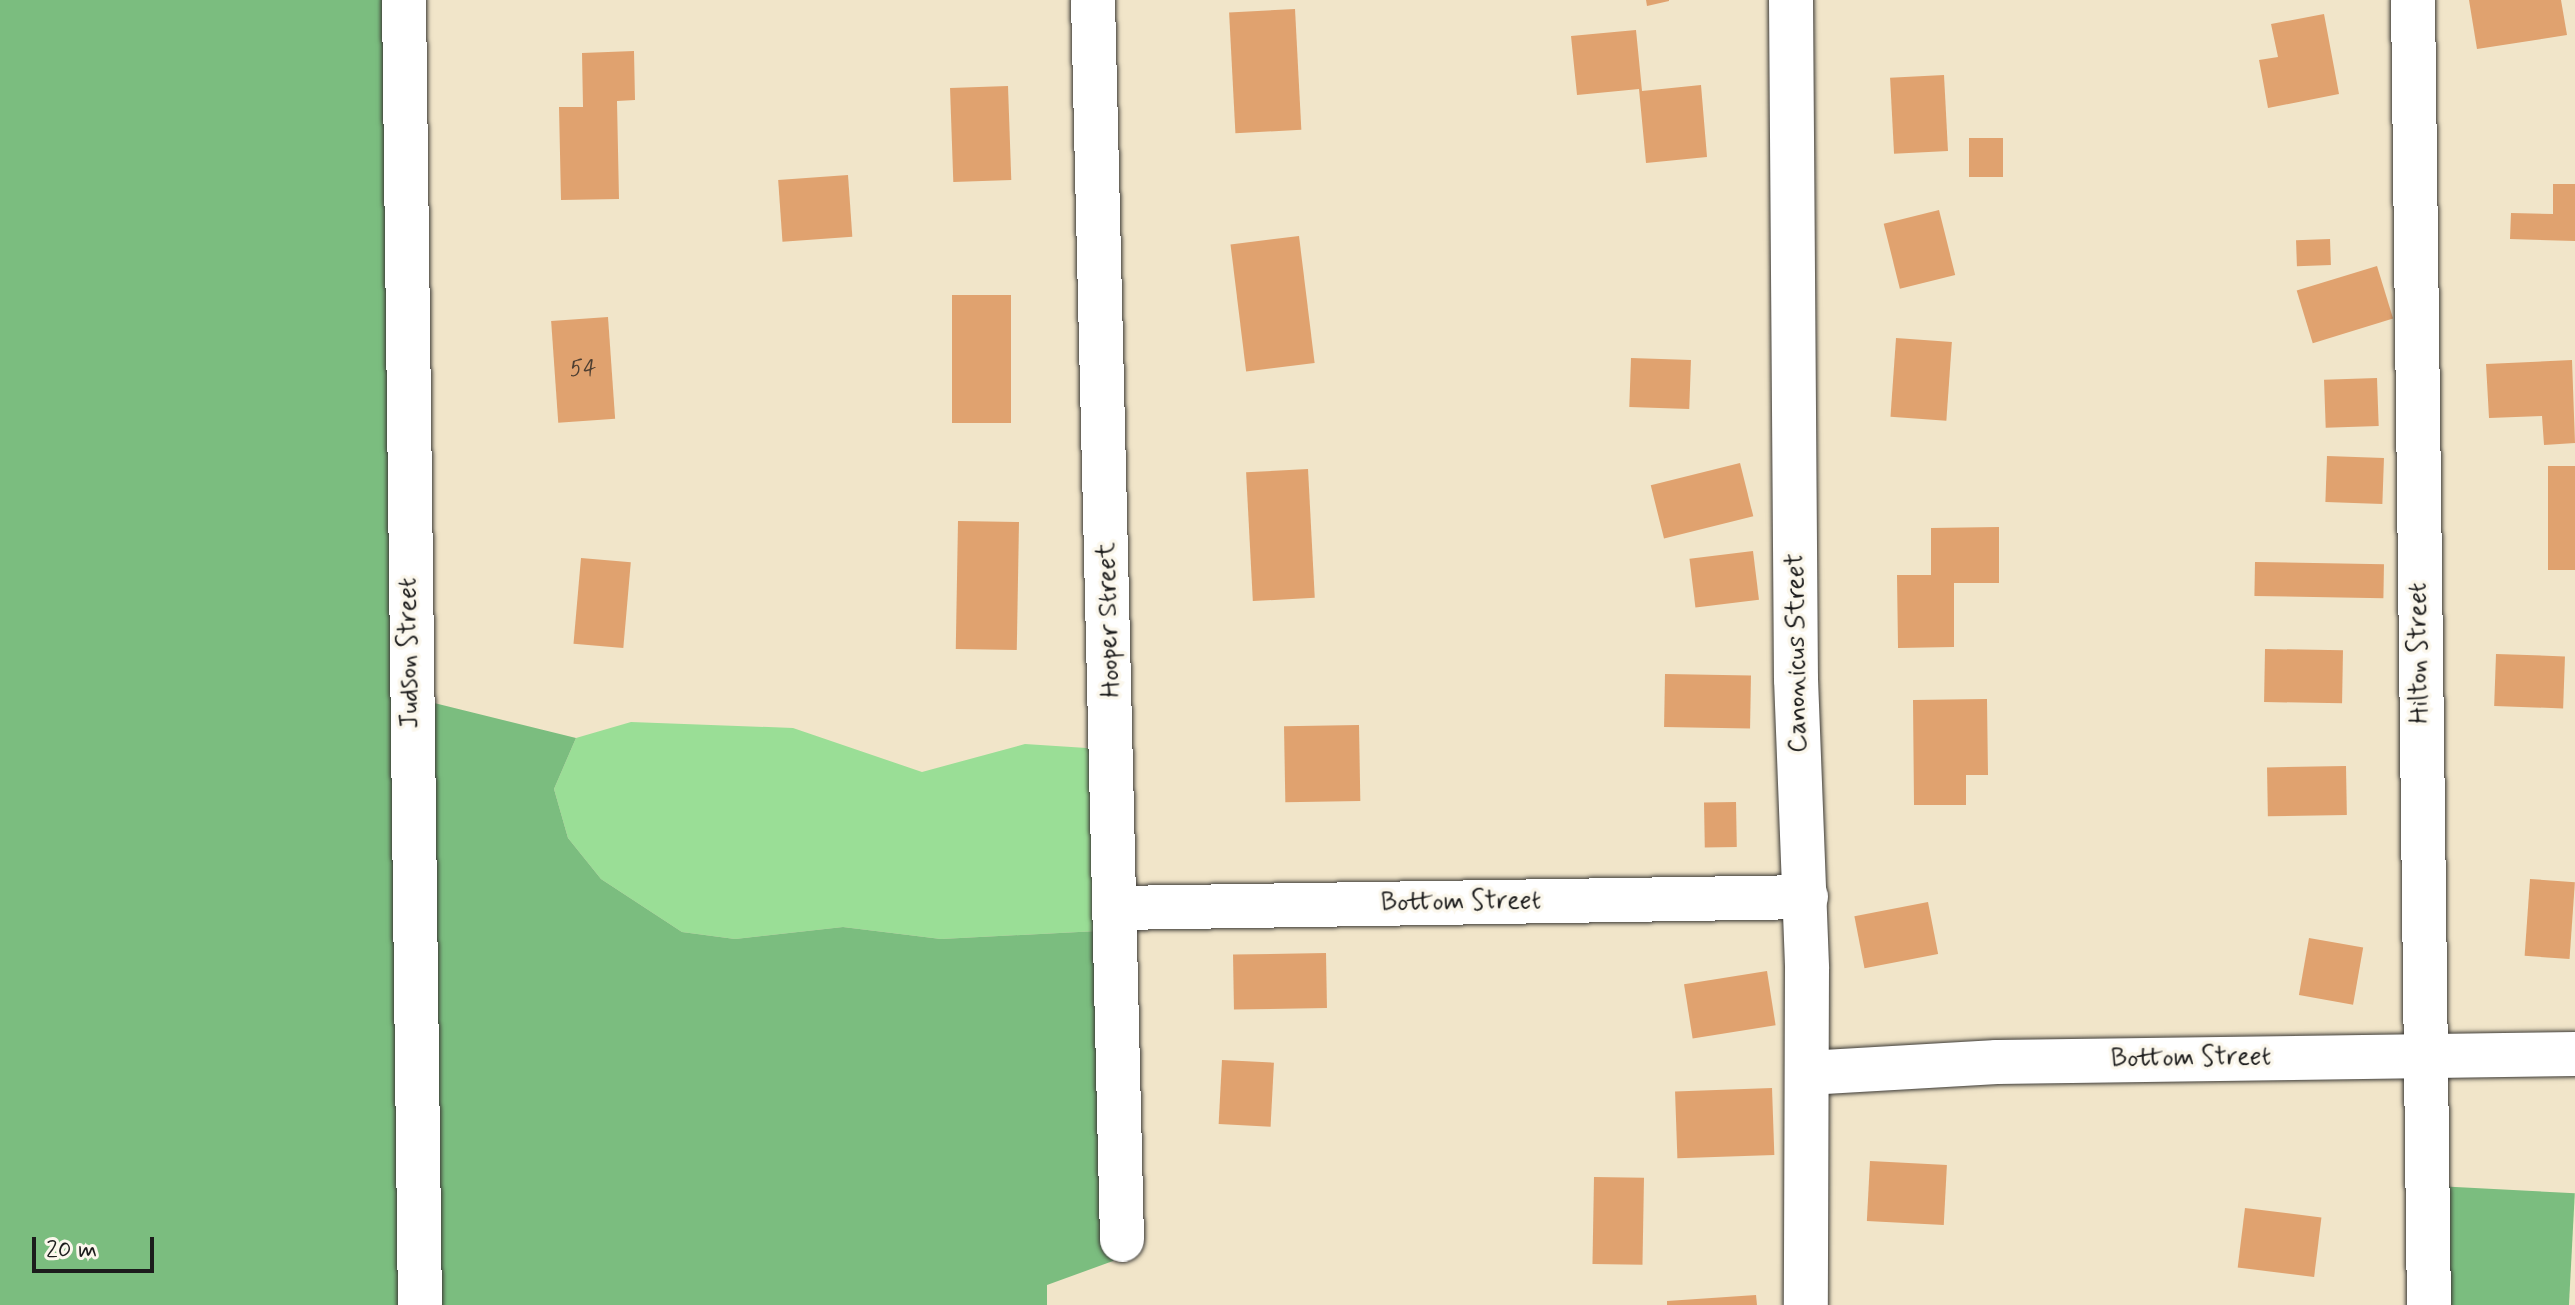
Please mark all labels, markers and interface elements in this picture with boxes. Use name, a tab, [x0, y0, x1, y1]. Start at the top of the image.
house number: 54	[570, 357, 596, 383]
street label: Hooper Street	[1092, 542, 1128, 698]
street label: Canonicus Street	[1781, 553, 1815, 753]
street label: Judson Street	[393, 575, 427, 731]
street label: Hilton Street	[2403, 580, 2437, 726]
street label: Bottom Street	[1378, 886, 1544, 920]
street label: Bottom Street	[2108, 1042, 2274, 1076]
scale bar	[36, 1221, 158, 1271]
text: 20 m	[46, 1235, 97, 1266]

